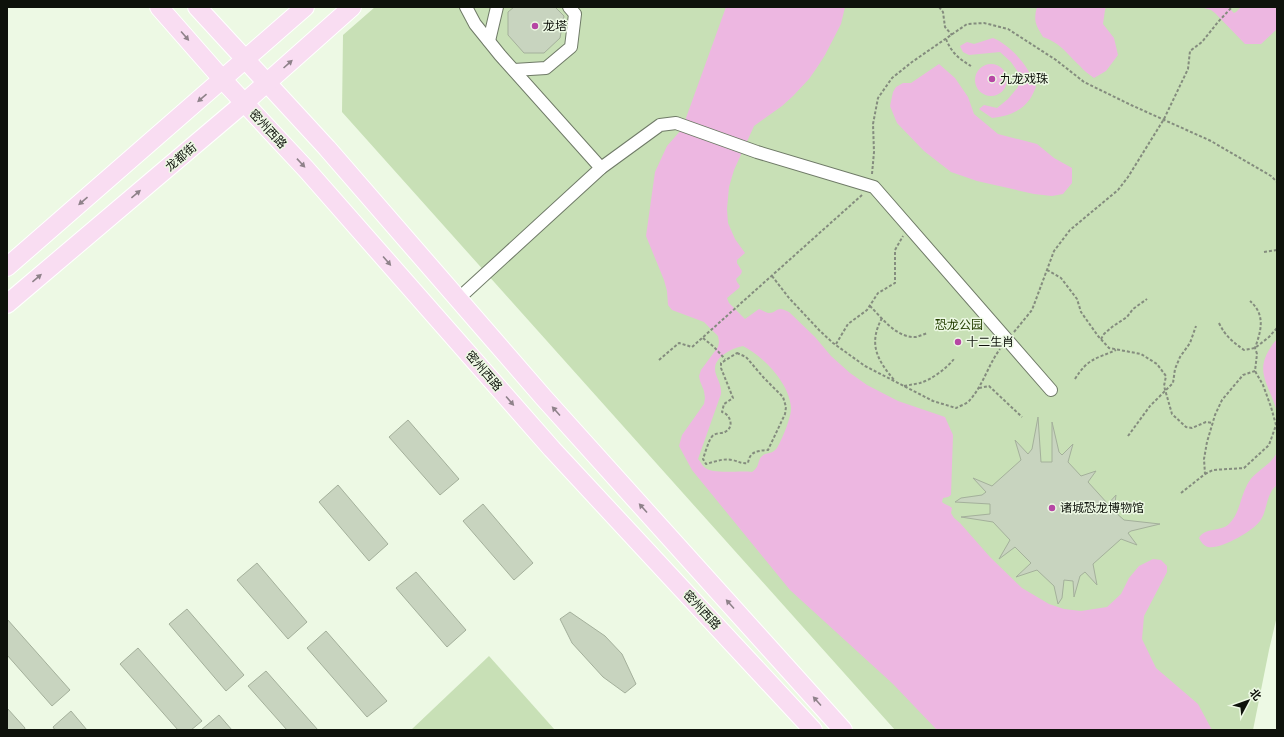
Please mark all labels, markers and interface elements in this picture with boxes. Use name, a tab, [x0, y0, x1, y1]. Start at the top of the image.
place label: 龙塔	[543, 19, 567, 33]
marker: 龙塔	[530, 21, 540, 31]
one-way arrow	[180, 31, 189, 42]
one-way arrow	[283, 60, 293, 69]
place label: 九龙戏珠	[1000, 72, 1048, 86]
marker: 九龙戏珠	[987, 74, 997, 84]
one-way arrow	[197, 93, 207, 102]
street label: 密州西路	[247, 107, 289, 151]
street label: 龙都街	[163, 140, 199, 174]
one-way arrow	[296, 158, 306, 168]
one-way arrow	[131, 190, 141, 199]
one-way arrow	[78, 197, 88, 206]
one-way arrow	[382, 256, 391, 266]
one-way arrow	[31, 274, 42, 283]
park label: 恐龙公园	[935, 318, 983, 332]
place label: 十二生肖	[966, 335, 1014, 349]
marker: 十二生肖	[953, 337, 963, 347]
street label: 密州西路	[463, 348, 505, 394]
one-way arrow	[505, 395, 514, 406]
one-way arrow	[551, 406, 561, 416]
place label: 诸城恐龙博物馆	[1060, 501, 1144, 515]
one-way arrow	[638, 503, 648, 513]
marker: 诸城恐龙博物馆	[1047, 503, 1057, 513]
street label: 密州西路	[681, 588, 723, 632]
one-way arrow	[726, 600, 735, 609]
north arrow	[1228, 681, 1268, 721]
text: 北	[1247, 686, 1264, 703]
one-way arrow	[812, 696, 822, 706]

